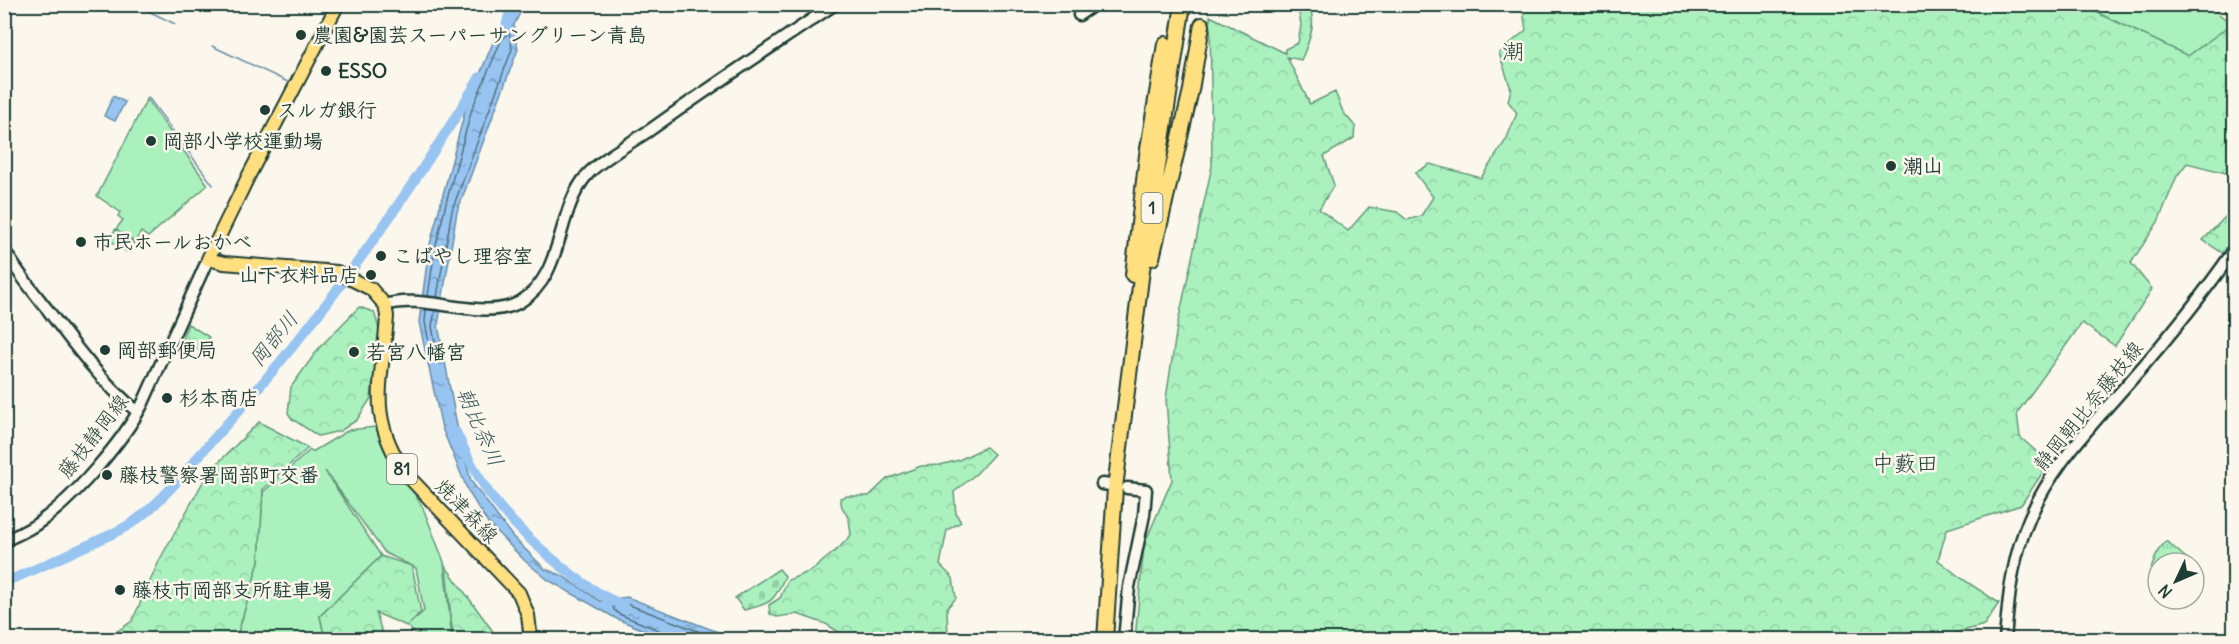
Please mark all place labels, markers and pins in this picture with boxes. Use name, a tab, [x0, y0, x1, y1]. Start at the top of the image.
place label: 農園&園芸スーパーサングリーン青島	[313, 22, 647, 47]
marker: 農園&園芸スーパーサングリーン青島	[294, 28, 308, 42]
place label: ESSO	[338, 58, 387, 83]
marker: ESSO	[319, 64, 333, 78]
place label: スルガ銀行	[277, 97, 377, 122]
marker: スルガ銀行	[258, 103, 272, 117]
place label: 岡部小学校運動場	[163, 128, 323, 153]
marker: 岡部小学校運動場	[144, 134, 158, 148]
place label: 潮山	[1903, 153, 1943, 178]
marker: 潮山	[1884, 159, 1898, 173]
place label: 市民ホールおかべ	[93, 229, 252, 254]
marker: 市民ホールおかべ	[74, 235, 88, 249]
place label: こばやし理容室	[393, 243, 533, 268]
marker: こばやし理容室	[374, 249, 388, 263]
place label: 山下衣料品店	[239, 262, 359, 287]
marker: 山下衣料品店	[364, 268, 378, 282]
place label: 岡部郵便局	[117, 337, 217, 362]
place label: 若宮八幡宮	[366, 339, 466, 364]
marker: 岡部郵便局	[98, 343, 112, 357]
marker: 若宮八幡宮	[347, 345, 361, 359]
place label: 杉本商店	[179, 385, 259, 410]
marker: 杉本商店	[160, 391, 174, 405]
place label: 藤枝警察署岡部町交番	[119, 462, 319, 487]
marker: 藤枝警察署岡部町交番	[100, 468, 114, 482]
place label: 藤枝市岡部支所駐車場	[132, 577, 332, 602]
marker: 藤枝市岡部支所駐車場	[113, 583, 127, 597]

